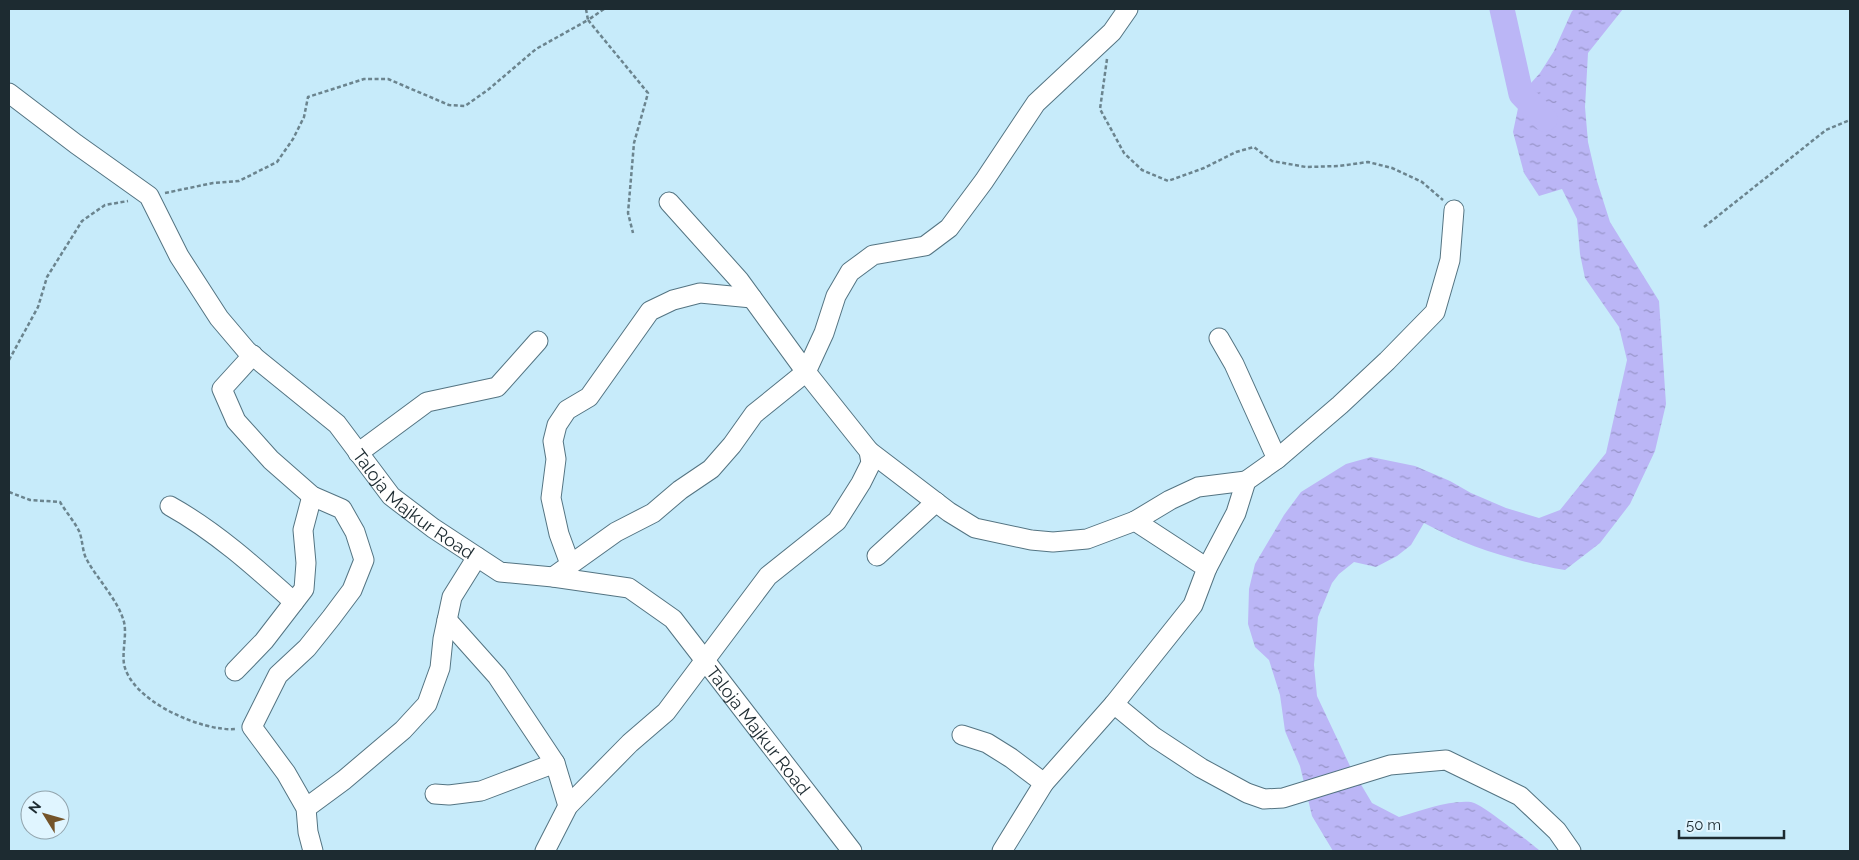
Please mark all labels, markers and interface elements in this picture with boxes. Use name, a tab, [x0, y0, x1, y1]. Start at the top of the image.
street label: Taloja Majkur Road	[349, 445, 479, 563]
street label: Taloja Majkur Road	[703, 662, 815, 798]
north arrow	[20, 790, 70, 840]
text: N	[25, 798, 44, 816]
scale bar	[1679, 808, 1784, 840]
text: 50 m	[1686, 816, 1721, 834]

